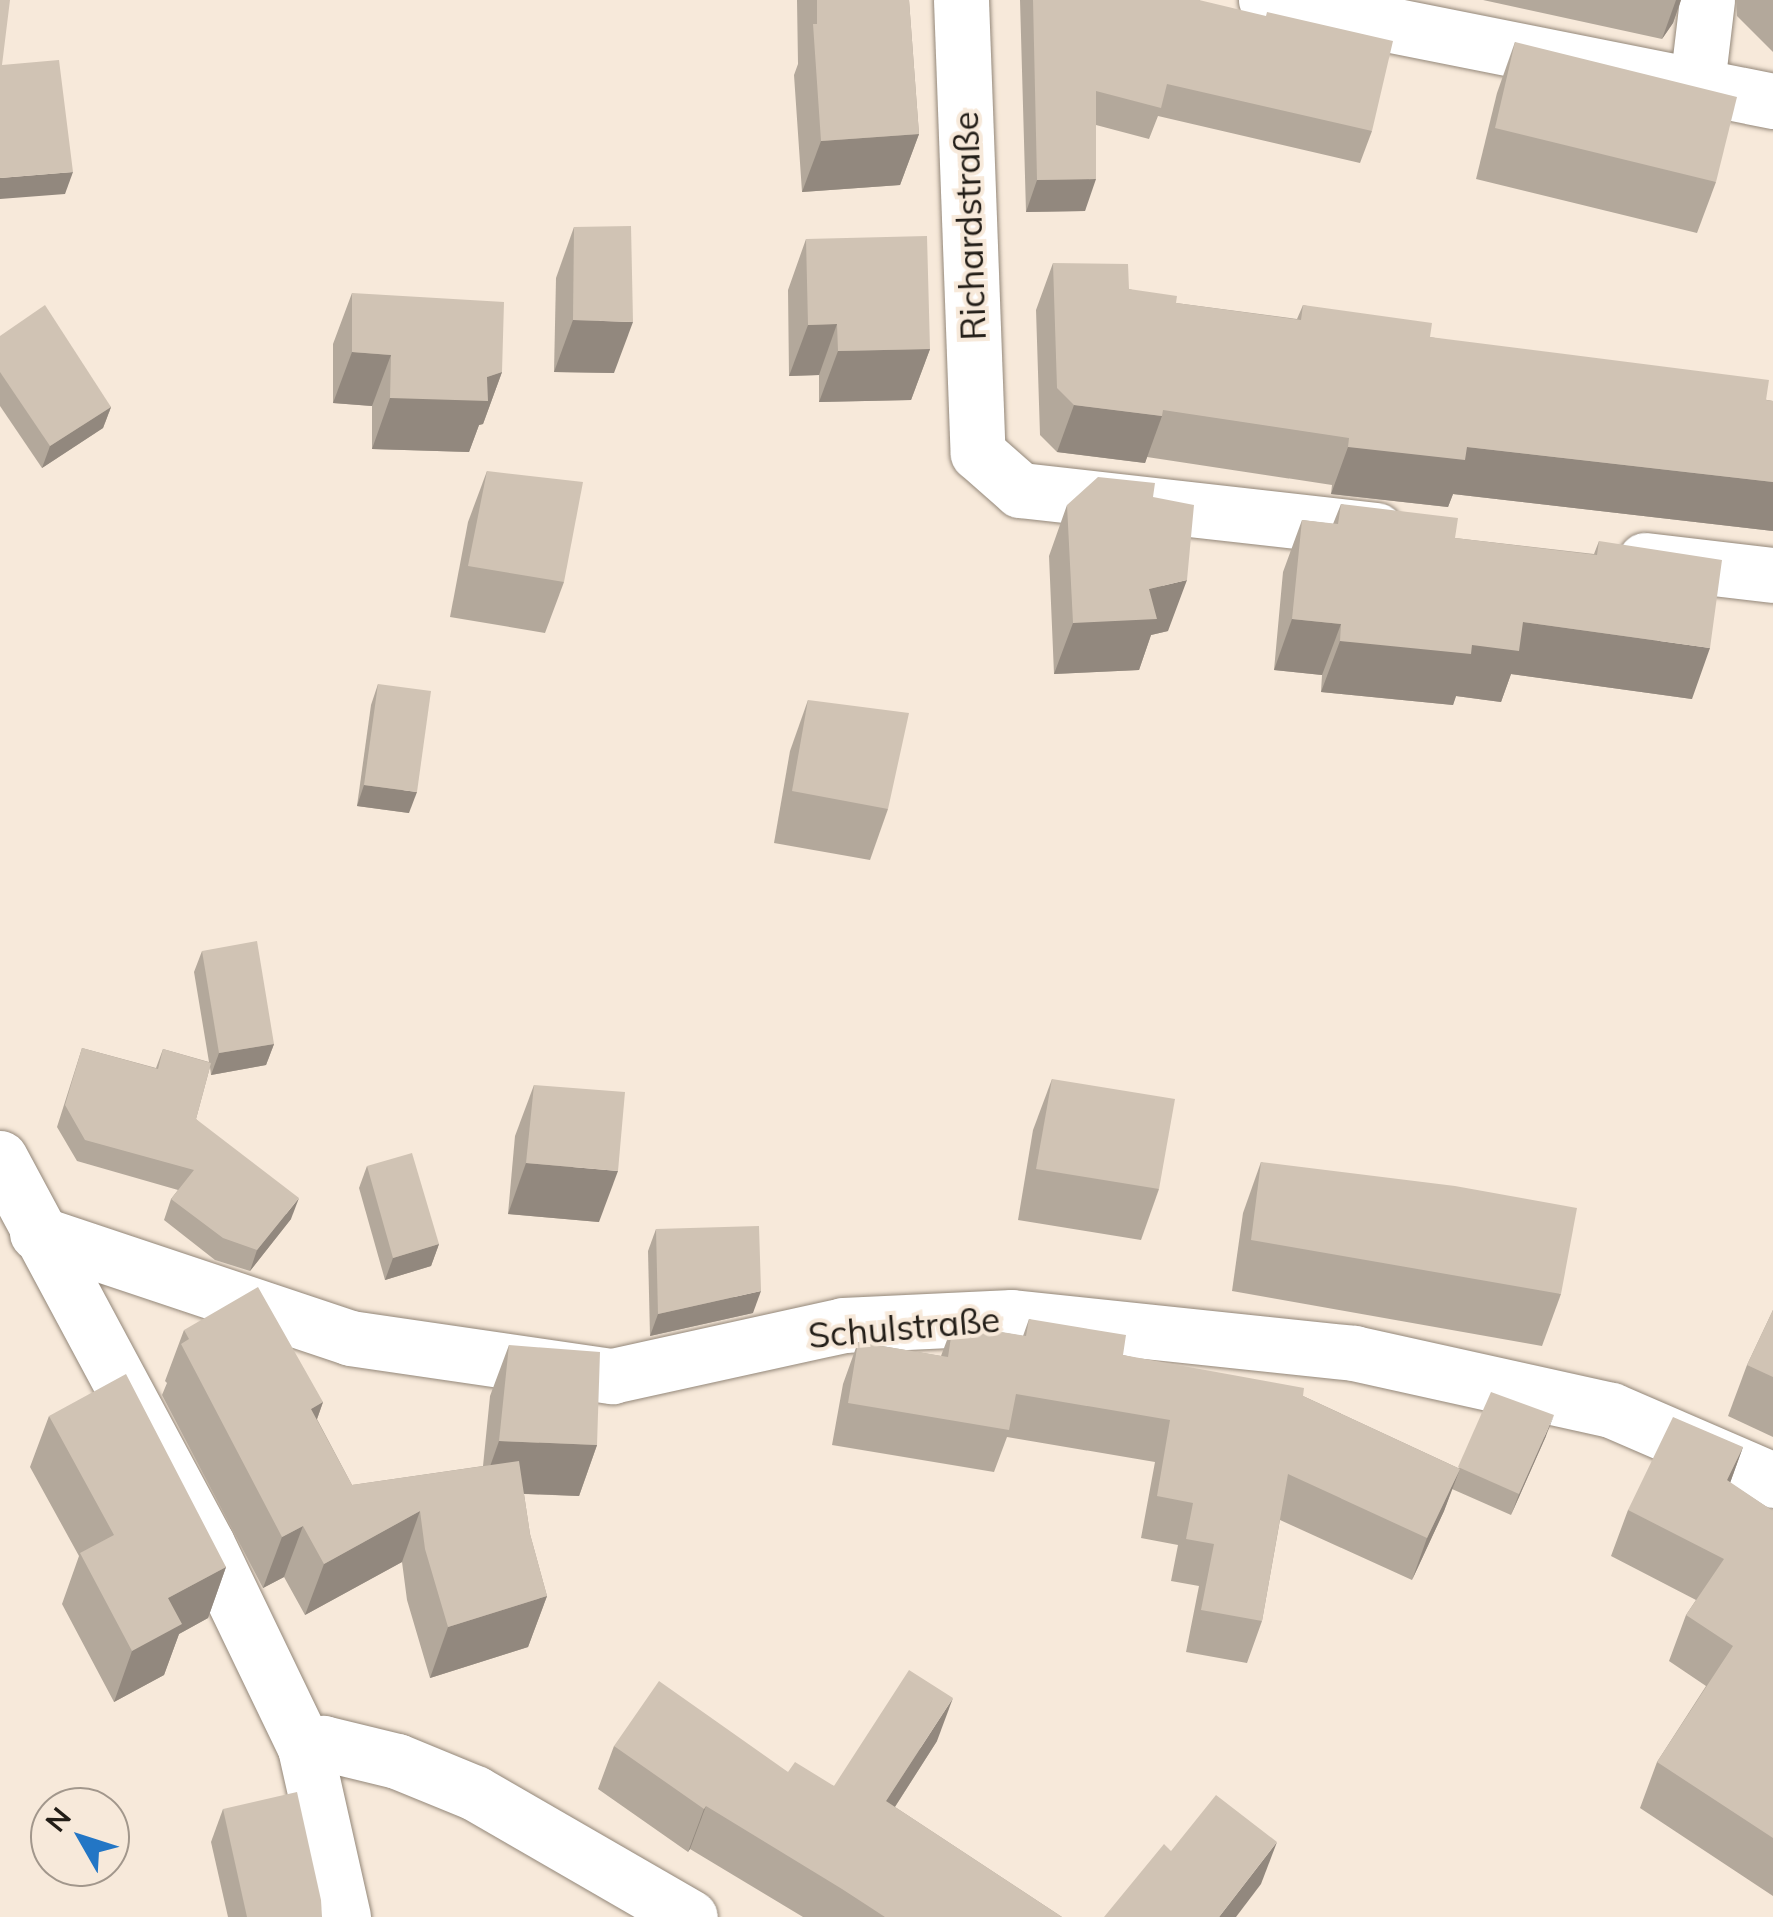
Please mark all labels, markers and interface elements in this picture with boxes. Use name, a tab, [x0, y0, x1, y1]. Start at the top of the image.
street label: Richardstraße	[944, 111, 994, 341]
street label: Schulstraße	[806, 1298, 1002, 1356]
north arrow	[30, 1787, 130, 1887]
text: N	[38, 1800, 78, 1838]

